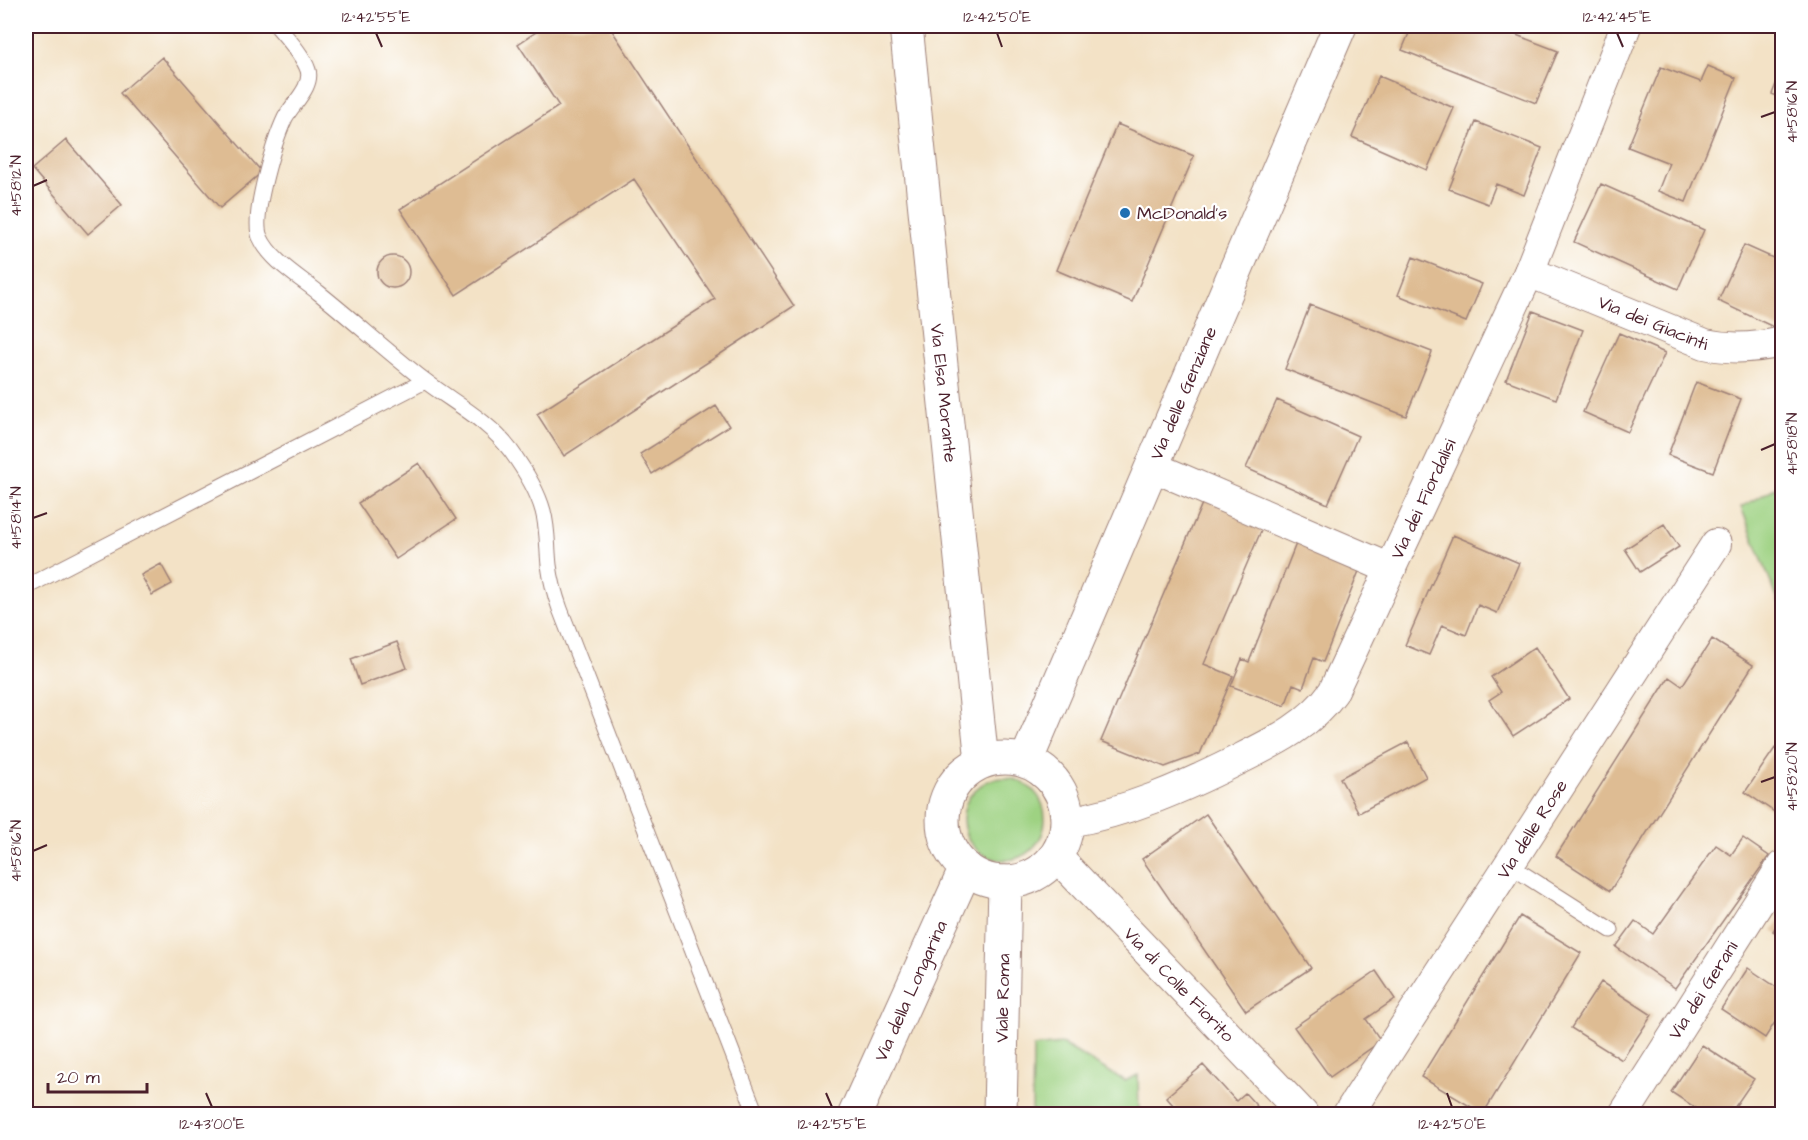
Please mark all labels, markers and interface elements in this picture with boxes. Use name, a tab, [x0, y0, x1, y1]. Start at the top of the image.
text: 12°42'55"E	[342, 7, 410, 28]
text: 12°42'50"E	[963, 7, 1031, 28]
text: 12°42'45"E	[1583, 7, 1651, 28]
text: 41°58'16"N	[1782, 81, 1803, 143]
text: 41°58'12"N	[6, 155, 27, 217]
place label: McDonald's	[1137, 201, 1227, 226]
marker: McDonald's	[1118, 206, 1132, 220]
street label: Via dei Giacinti	[1594, 290, 1710, 357]
street label: Via Elsa Morante	[924, 322, 963, 464]
street label: Via delle Genziane	[1144, 323, 1223, 464]
text: 41°58'18"N	[1782, 413, 1803, 475]
street label: Via dei Fiordalisi	[1385, 434, 1463, 563]
text: 41°58'14"N	[6, 486, 27, 550]
text: 41°58'20"N	[1782, 742, 1803, 812]
street label: Via delle Rose	[1491, 775, 1574, 884]
text: 41°58'16"N	[6, 820, 27, 882]
street label: Via della Longarina	[868, 917, 954, 1066]
street label: Via di Colle Fiorito	[1118, 922, 1240, 1048]
street label: Via dei Gerani	[1663, 936, 1744, 1044]
street label: Viale Roma	[990, 953, 1016, 1043]
scale bar	[48, 1056, 147, 1094]
text: 20 m	[57, 1065, 100, 1090]
text: 12°43'00"E	[179, 1114, 245, 1135]
text: 12°42'55"E	[798, 1114, 866, 1135]
text: 12°42'50"E	[1418, 1114, 1486, 1135]

